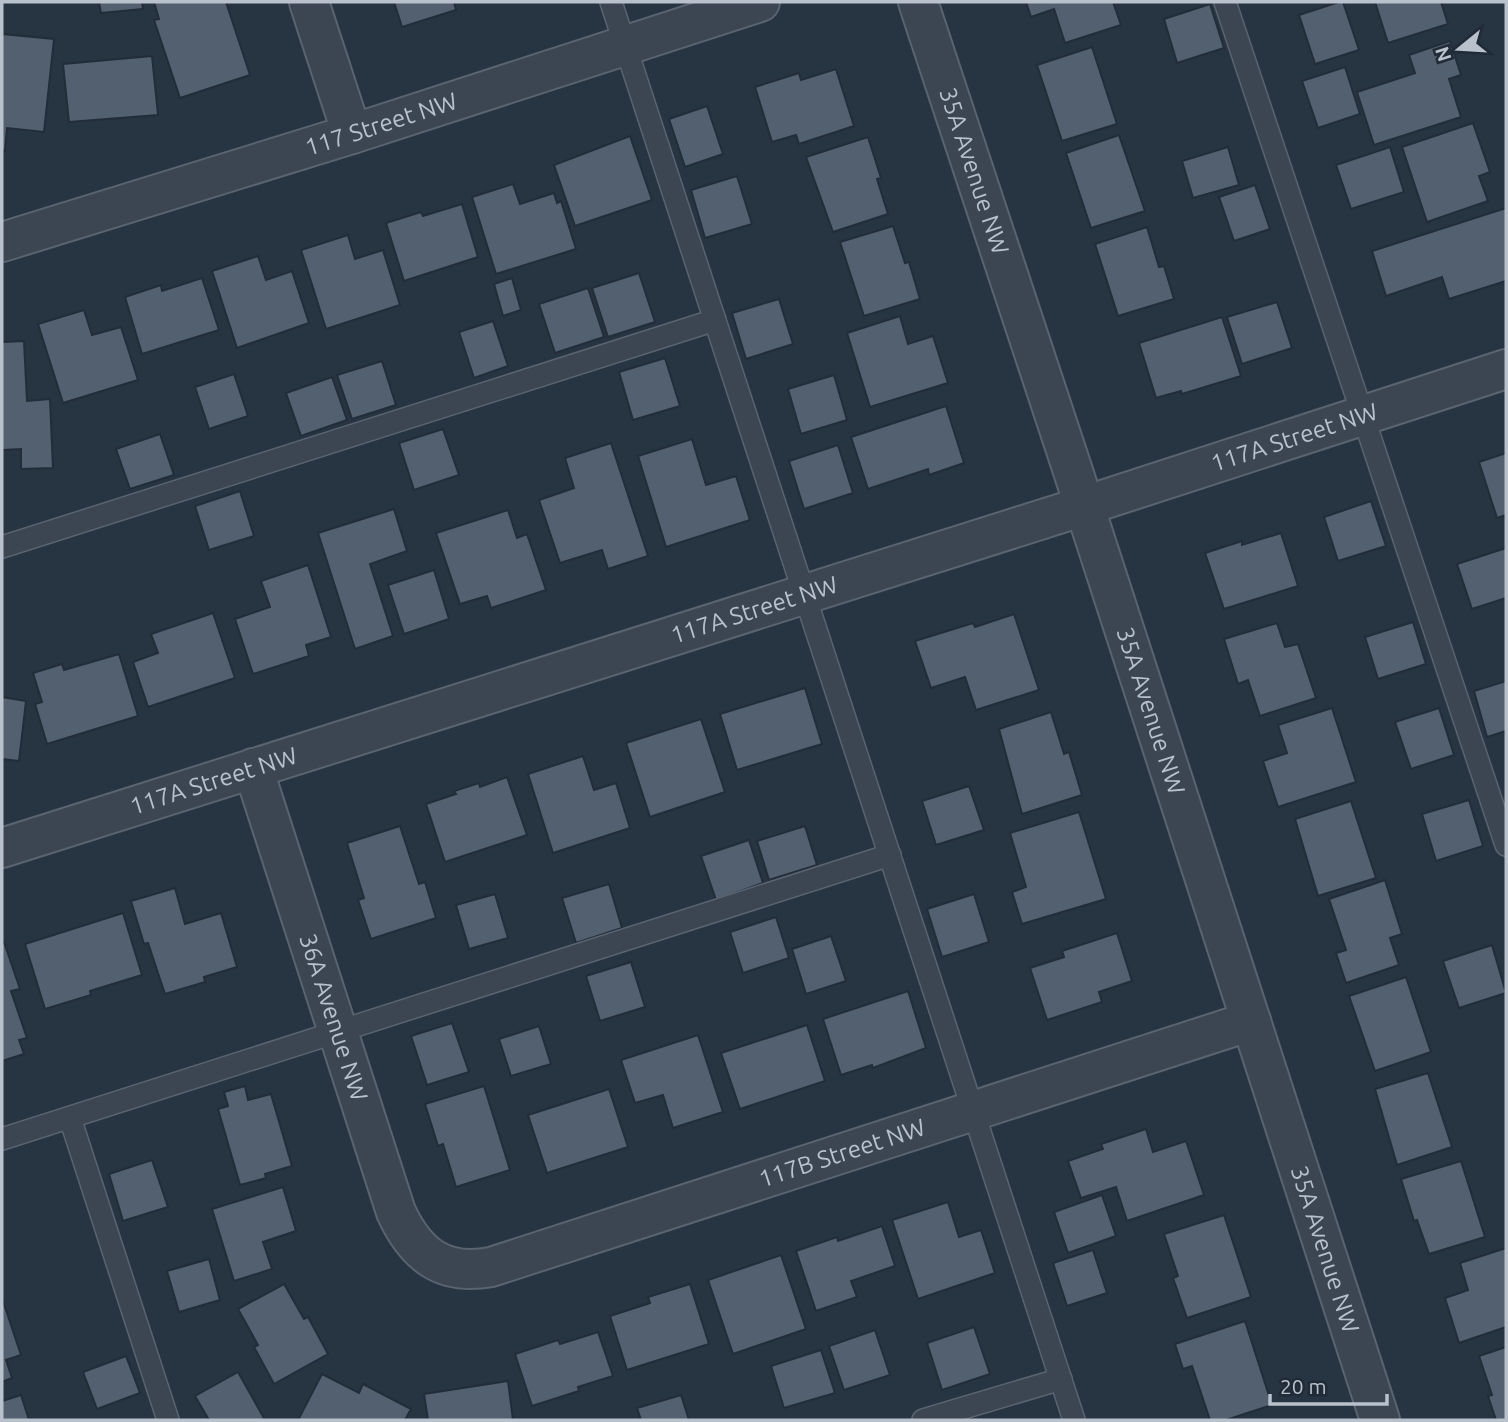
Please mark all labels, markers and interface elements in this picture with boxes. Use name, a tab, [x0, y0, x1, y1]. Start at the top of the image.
north arrow	[1424, 14, 1494, 84]
text: N	[1430, 44, 1455, 64]
street label: 35A Avenue NW	[934, 84, 1014, 258]
street label: 117 Street NW	[302, 87, 460, 161]
street label: 117A Street NW	[1208, 398, 1381, 477]
street label: 117A Street NW	[667, 571, 841, 649]
street label: 35A Avenue NW	[1111, 624, 1191, 798]
street label: 117A Street NW	[127, 742, 300, 820]
street label: 36A Avenue NW	[294, 930, 373, 1104]
street label: 117B Street NW	[755, 1113, 929, 1192]
street label: 35A Avenue NW	[1286, 1162, 1365, 1336]
scale bar	[1270, 1362, 1387, 1406]
text: 20 m	[1280, 1374, 1327, 1398]

